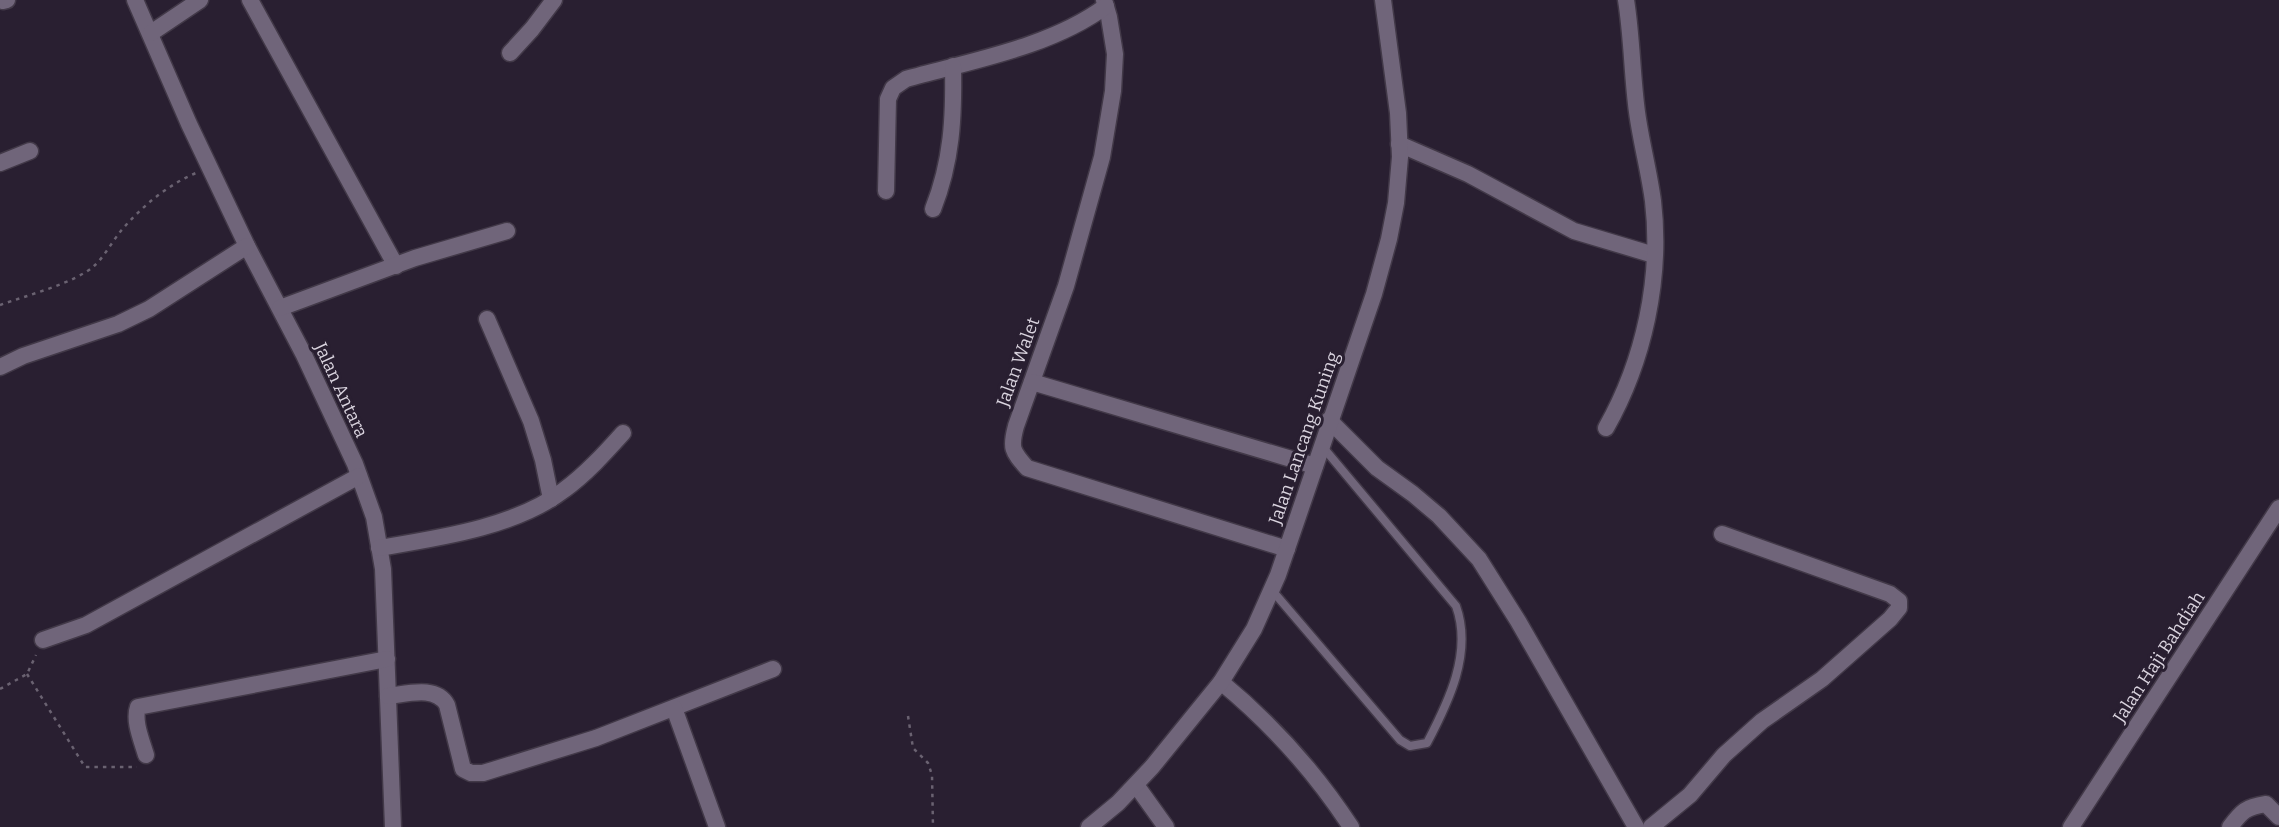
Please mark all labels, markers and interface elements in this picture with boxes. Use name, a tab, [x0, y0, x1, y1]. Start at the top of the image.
street label: Jalan Walet	[991, 314, 1044, 411]
street label: Jalan Antara	[309, 338, 373, 441]
street label: Jalan Lancang Kuning	[1264, 349, 1344, 528]
street label: Jalan Haji Bahdiah	[2108, 587, 2210, 728]

